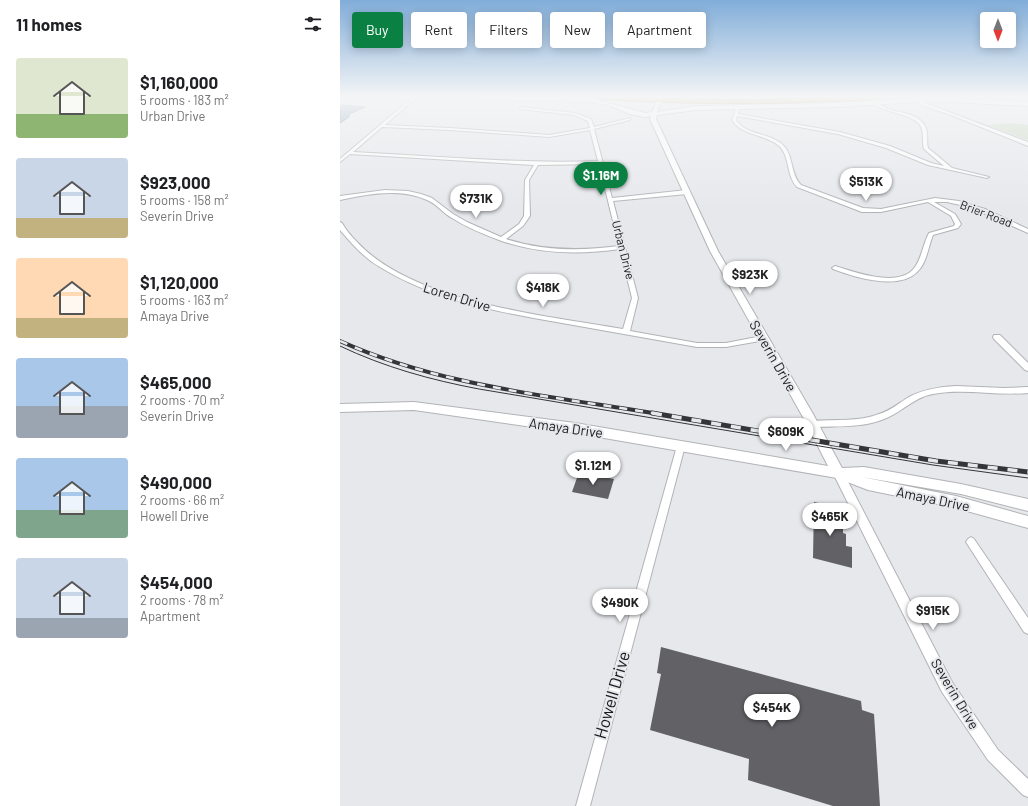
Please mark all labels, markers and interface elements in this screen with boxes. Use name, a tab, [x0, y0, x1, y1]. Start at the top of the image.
chip: Buy	[352, 12, 403, 48]
chip: Rent	[411, 12, 467, 48]
chip: Filters	[475, 12, 542, 48]
chip: New	[550, 12, 605, 48]
chip: Apartment	[613, 12, 706, 48]
north arrow	[980, 12, 1016, 48]
map controls	[980, 12, 1016, 48]
icon: filters	[302, 13, 324, 35]
text: 11 homes	[16, 14, 82, 34]
text: $1,160,000	[140, 72, 218, 92]
icon: home	[48, 74, 96, 122]
text: 5 rooms · 183 m²	[140, 92, 229, 108]
text: Urban Drive	[140, 108, 205, 124]
pin: $1.16M	[568, 162, 634, 196]
text: $1.16M	[583, 167, 619, 183]
pin: $513K	[838, 168, 894, 202]
text: $923,000	[140, 172, 210, 192]
text: $513K	[849, 173, 883, 189]
icon: home	[48, 174, 96, 222]
pin: $731K	[448, 185, 504, 219]
text: $731K	[459, 190, 493, 206]
text: 5 rooms · 158 m²	[140, 192, 229, 208]
street label: Brier Road	[958, 197, 1014, 229]
text: Severin Drive	[140, 208, 214, 224]
street label: Urban Drive	[610, 219, 638, 281]
pin: $923K	[722, 261, 778, 295]
text: $923K	[732, 266, 768, 282]
text: $1,120,000	[140, 272, 219, 292]
icon: home	[48, 274, 96, 322]
pin: $418K	[515, 274, 571, 308]
street label: Loren Drive	[421, 278, 493, 315]
text: $418K	[526, 279, 560, 295]
text: 5 rooms · 163 m²	[140, 292, 229, 308]
text: Amaya Drive	[140, 308, 209, 324]
street label: Severin Drive	[746, 317, 801, 394]
text: $465,000	[140, 372, 211, 392]
icon: home	[48, 374, 96, 422]
text: 2 rooms · 70 m²	[140, 392, 224, 408]
text: Severin Drive	[140, 408, 214, 424]
street label: Amaya Drive	[528, 414, 604, 441]
pin: $609K	[758, 418, 814, 452]
text: $609K	[768, 423, 804, 439]
pin: $1.12M	[560, 452, 626, 486]
text: $1.12M	[575, 457, 611, 473]
text: $490,000	[140, 472, 212, 492]
icon: home	[48, 474, 96, 522]
street label: Amaya Drive	[895, 482, 971, 515]
text: 2 rooms · 66 m²	[140, 492, 224, 508]
pin: $465K	[802, 503, 858, 537]
text: Howell Drive	[140, 508, 209, 524]
text: $465K	[811, 508, 849, 524]
text: $454,000	[140, 572, 213, 592]
icon: home	[48, 574, 96, 622]
pin: $490K	[592, 589, 648, 623]
text: 2 rooms · 78 m²	[140, 592, 224, 608]
text: $490K	[601, 594, 639, 610]
pin: $915K	[905, 597, 961, 631]
text: $915K	[916, 602, 950, 618]
text: Apartment	[140, 608, 201, 624]
street label: Howell Drive	[589, 649, 633, 741]
street label: Severin Drive	[928, 655, 983, 732]
pin: $454K	[744, 694, 800, 728]
text: $454K	[753, 699, 791, 715]

